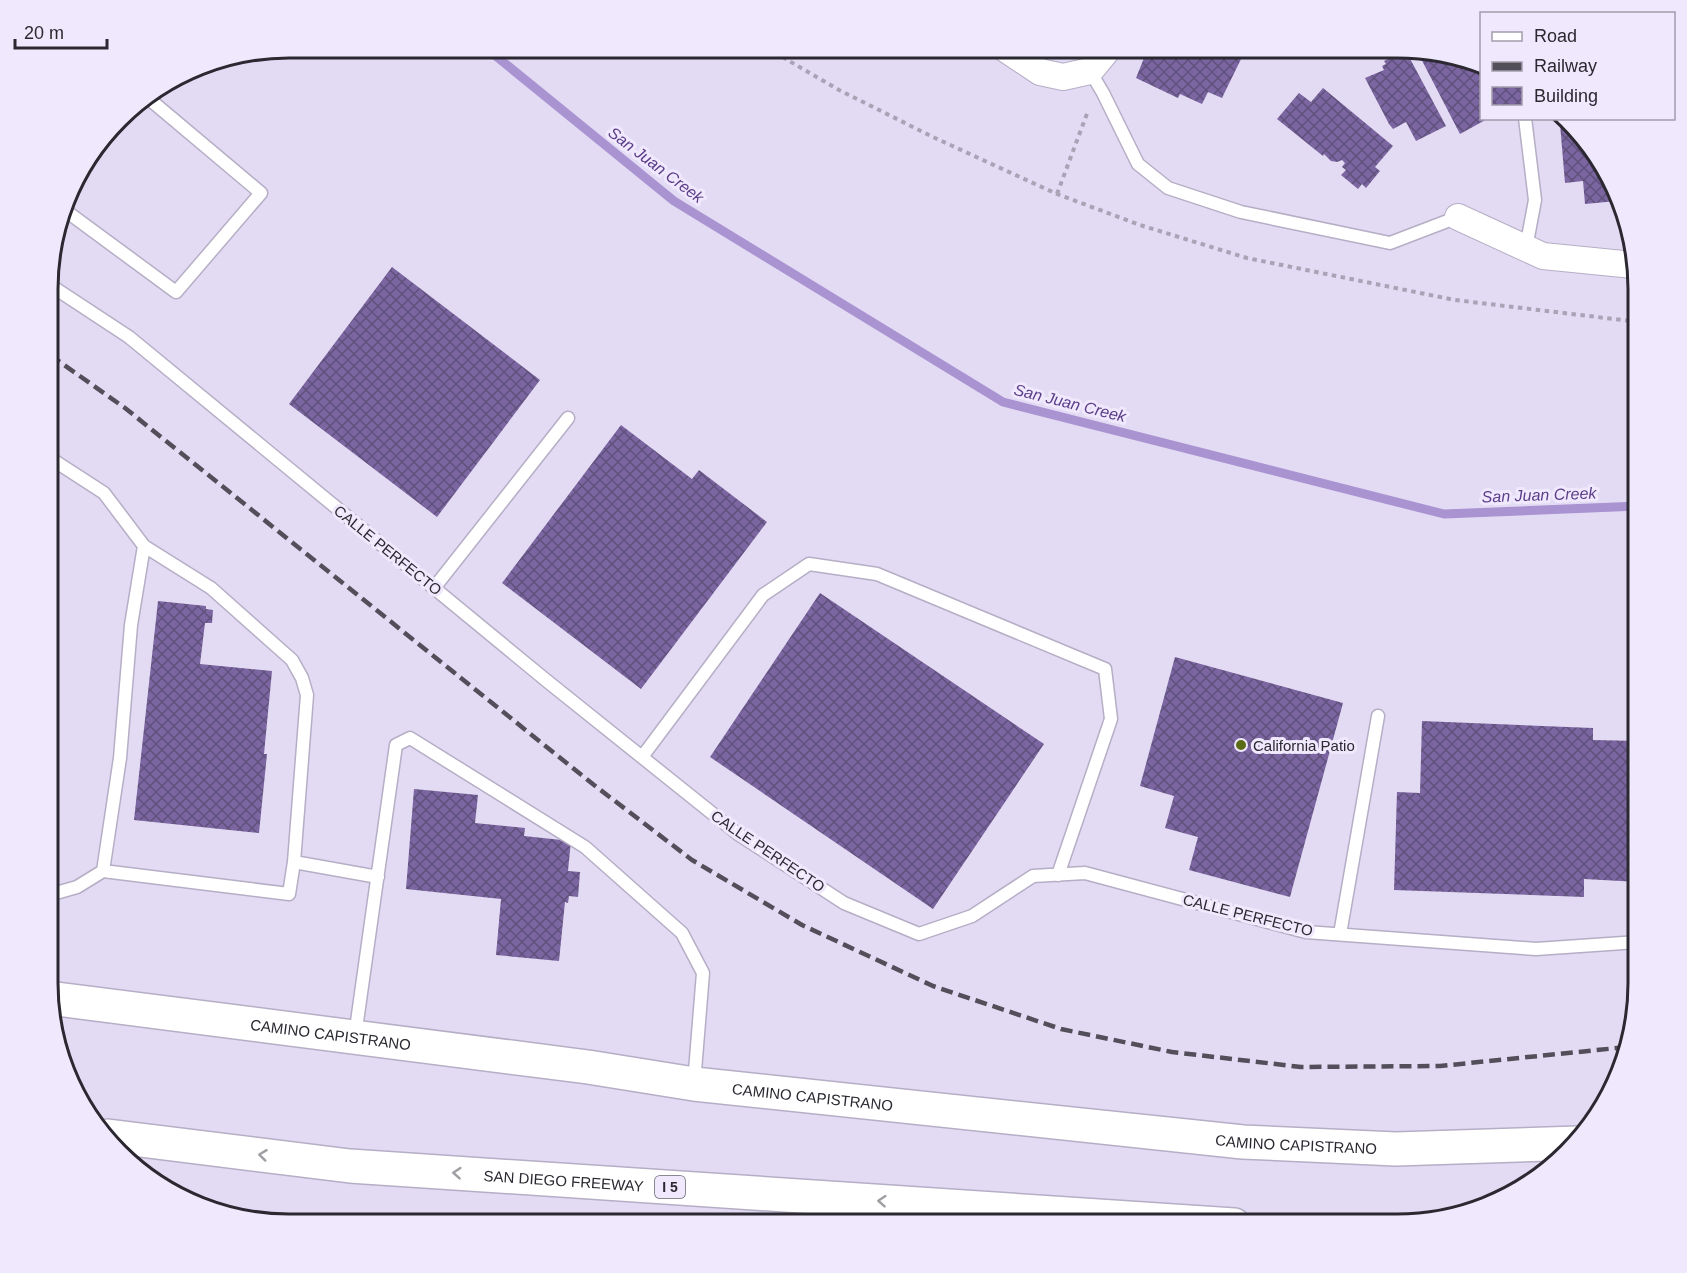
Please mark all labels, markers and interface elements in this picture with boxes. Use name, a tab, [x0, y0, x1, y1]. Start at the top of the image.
scale bar	[15, 12, 106, 50]
legend	[1480, 12, 1675, 120]
text: 20 m	[24, 23, 64, 43]
text: Road	[1534, 26, 1577, 46]
text: Railway	[1534, 56, 1597, 76]
text: Building	[1534, 86, 1598, 106]
water label: San Juan Creek	[605, 124, 708, 207]
water label: San Juan Creek	[1012, 381, 1129, 425]
water label: San Juan Creek	[1481, 484, 1598, 505]
street label: CALLE PERFECTO	[331, 502, 445, 598]
place label: California Patio	[1253, 737, 1355, 754]
marker: California Patio	[1234, 738, 1248, 752]
street label: CALLE PERFECTO	[708, 807, 828, 895]
street label: CALLE PERFECTO	[1181, 891, 1315, 939]
street label: CAMINO CAPISTRANO	[249, 1015, 412, 1053]
street label: CAMINO CAPISTRANO	[731, 1080, 894, 1113]
street label: CAMINO CAPISTRANO	[1215, 1131, 1377, 1157]
one-way arrow	[259, 1149, 268, 1162]
street label: SAN DIEGO FREEWAY	[483, 1166, 644, 1194]
one-way arrow	[453, 1167, 462, 1180]
road number: I 5	[655, 1176, 685, 1198]
one-way arrow	[878, 1195, 887, 1208]

